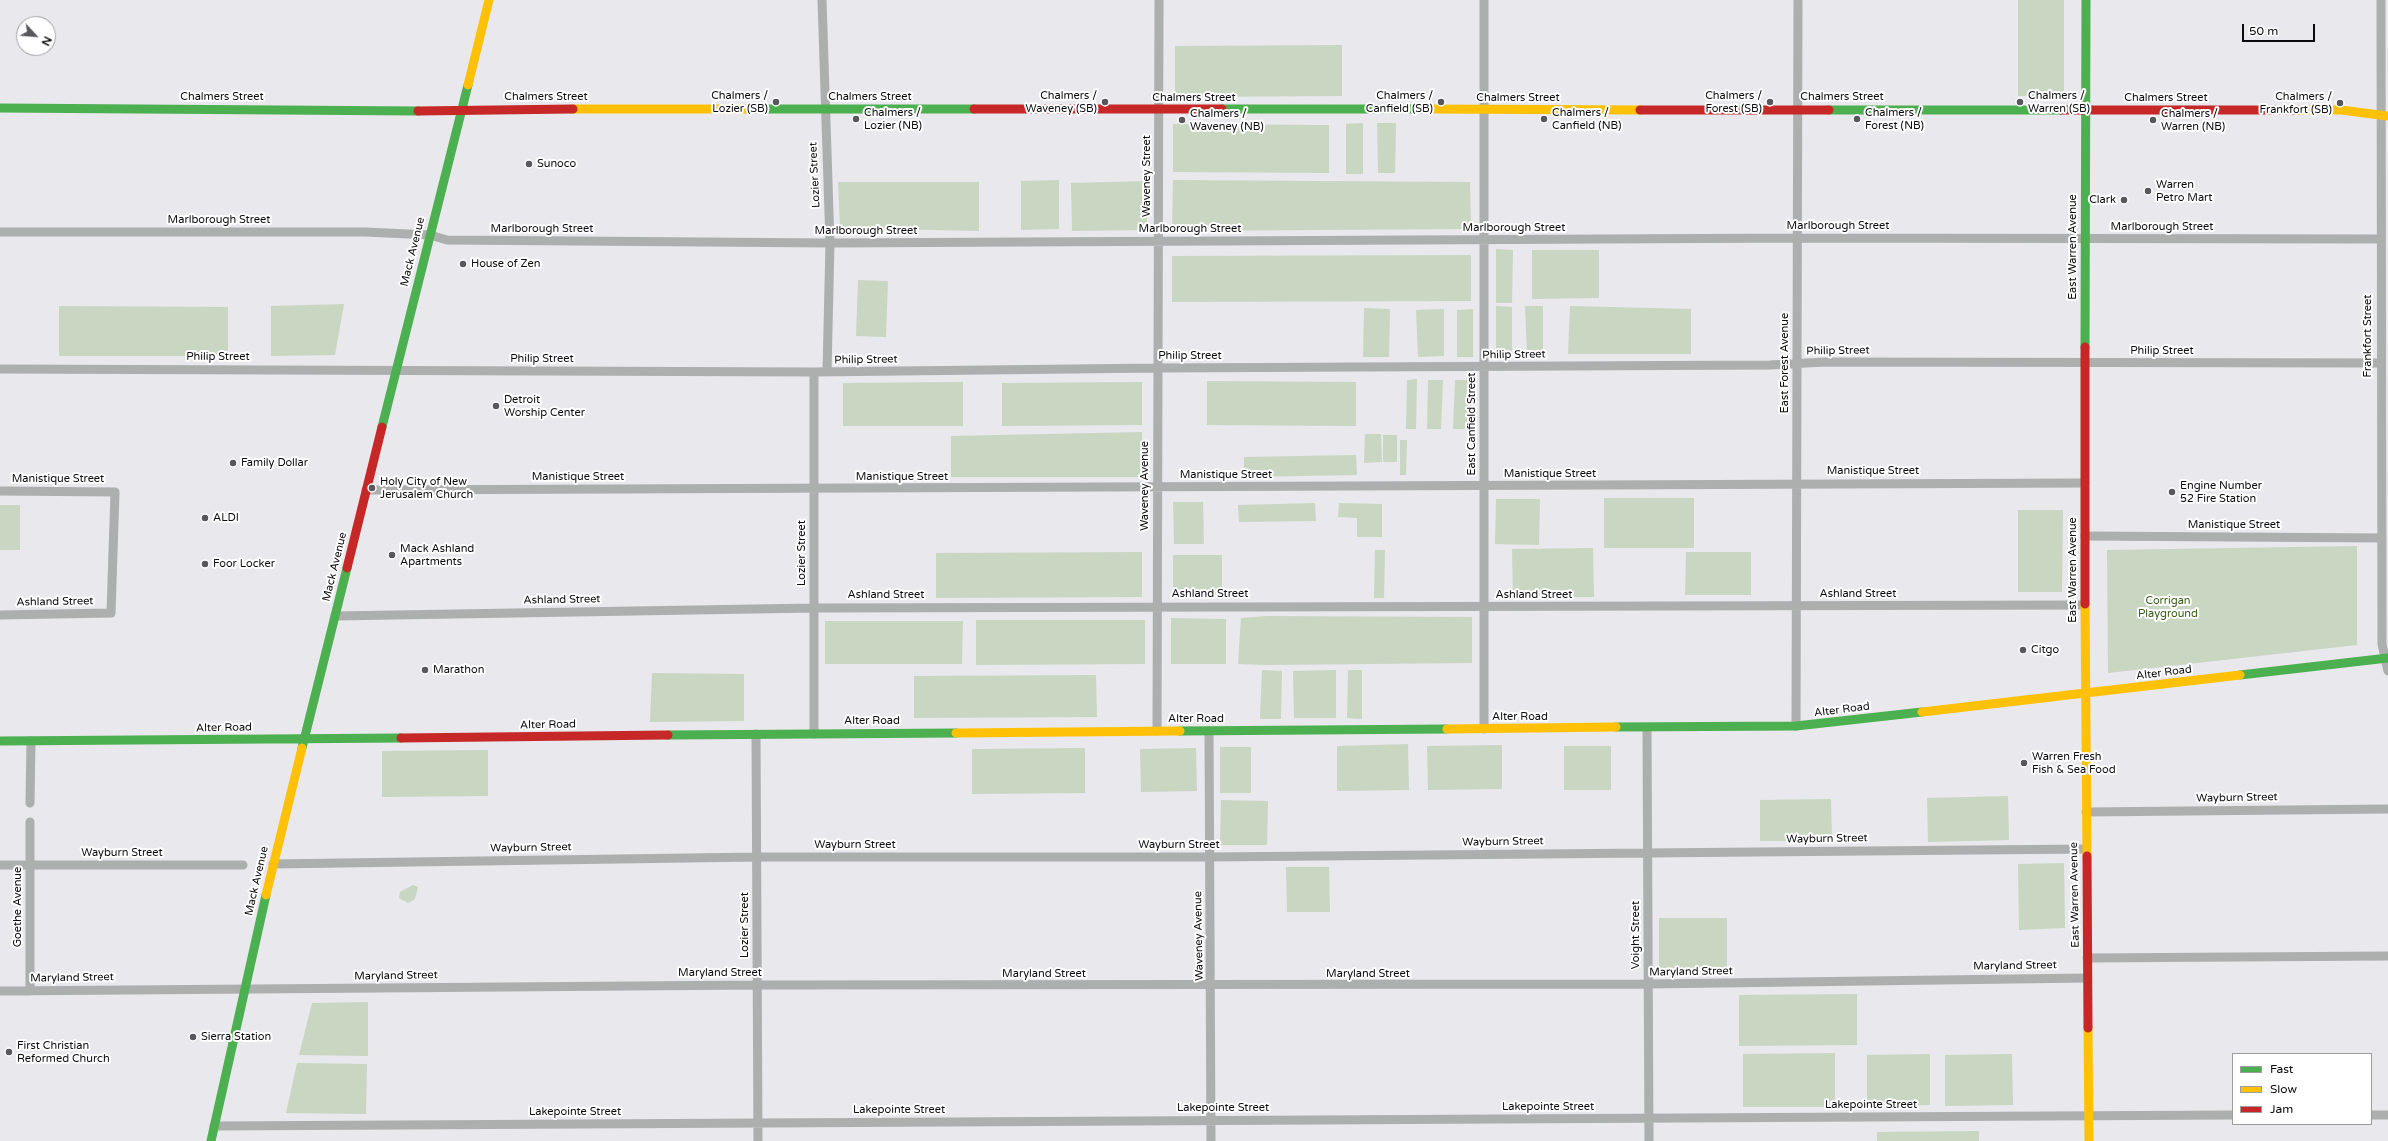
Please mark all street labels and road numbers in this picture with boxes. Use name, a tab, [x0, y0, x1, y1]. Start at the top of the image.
street label: Chalmers Street	[180, 90, 264, 104]
street label: Chalmers Street	[504, 90, 588, 104]
street label: Chalmers Street	[828, 90, 912, 104]
street label: Chalmers Street	[1800, 90, 1884, 104]
street label: Chalmers Street	[1152, 91, 1236, 105]
street label: Chalmers Street	[1476, 91, 1560, 105]
street label: Chalmers Street	[2124, 91, 2208, 105]
street label: Waveney Street	[1140, 135, 1154, 217]
street label: Lozier Street	[807, 142, 823, 208]
street label: East Warren Avenue	[2066, 194, 2080, 300]
street label: Marlborough Street	[168, 213, 270, 227]
street label: Mack Avenue	[398, 216, 428, 288]
street label: Marlborough Street	[1787, 219, 1889, 233]
street label: Marlborough Street	[2111, 220, 2213, 234]
street label: Marlborough Street	[1463, 221, 1565, 235]
street label: Marlborough Street	[491, 222, 593, 236]
street label: Marlborough Street	[1139, 222, 1241, 236]
street label: Marlborough Street	[815, 224, 917, 238]
street label: Frankfort Street	[2361, 295, 2375, 377]
street label: East Forest Avenue	[1778, 313, 1792, 413]
street label: Philip Street	[1806, 344, 1870, 358]
street label: Philip Street	[2130, 344, 2194, 358]
street label: Philip Street	[1482, 348, 1546, 362]
street label: Philip Street	[1158, 349, 1222, 363]
street label: Philip Street	[186, 350, 250, 364]
street label: Philip Street	[510, 352, 574, 366]
street label: Philip Street	[834, 353, 898, 367]
street label: East Canfield Street	[1465, 372, 1479, 476]
street label: Waveney Avenue	[1138, 441, 1152, 531]
street label: Manistique Street	[1827, 464, 1919, 478]
street label: Manistique Street	[1504, 467, 1596, 481]
street label: Manistique Street	[1180, 468, 1272, 482]
street label: Manistique Street	[532, 470, 624, 484]
street label: Manistique Street	[856, 470, 948, 484]
street label: Manistique Street	[12, 472, 104, 486]
street label: East Warren Avenue	[2066, 517, 2080, 623]
street label: Manistique Street	[2188, 518, 2280, 532]
street label: Lozier Street	[795, 520, 809, 586]
street label: Mack Avenue	[320, 531, 350, 603]
street label: Ashland Street	[1171, 587, 1249, 601]
street label: Ashland Street	[1819, 587, 1897, 601]
street label: Ashland Street	[847, 588, 925, 602]
street label: Ashland Street	[1495, 588, 1573, 602]
street label: Ashland Street	[523, 593, 601, 607]
street label: Ashland Street	[16, 595, 94, 609]
street label: Alter Road	[2135, 663, 2193, 683]
street label: Alter Road	[1813, 700, 1871, 720]
street label: Alter Road	[1492, 710, 1548, 724]
street label: Alter Road	[1168, 712, 1224, 726]
street label: Alter Road	[844, 714, 900, 728]
street label: Alter Road	[520, 718, 576, 732]
street label: Alter Road	[196, 721, 252, 735]
street label: Wayburn Street	[2196, 791, 2278, 805]
street label: Wayburn Street	[1786, 832, 1868, 846]
street label: Wayburn Street	[1462, 835, 1544, 849]
street label: Wayburn Street	[814, 838, 896, 852]
street label: Wayburn Street	[1138, 838, 1220, 852]
street label: Wayburn Street	[490, 841, 572, 855]
street label: East Warren Avenue	[2067, 842, 2083, 948]
street label: Mack Avenue	[243, 845, 271, 917]
street label: Wayburn Street	[81, 846, 163, 860]
street label: Goethe Avenue	[11, 867, 25, 947]
street label: Waveney Avenue	[1192, 891, 1206, 981]
street label: Lozier Street	[738, 892, 752, 958]
street label: Voight Street	[1629, 901, 1643, 969]
street label: Maryland Street	[1973, 959, 2057, 973]
street label: Maryland Street	[1649, 965, 1733, 979]
street label: Maryland Street	[678, 966, 762, 980]
street label: Maryland Street	[1002, 967, 1086, 981]
street label: Maryland Street	[1326, 967, 1410, 981]
street label: Maryland Street	[354, 969, 438, 983]
street label: Maryland Street	[30, 971, 114, 985]
street label: Lakepointe Street	[1825, 1098, 1917, 1112]
street label: Lakepointe Street	[1502, 1100, 1594, 1114]
street label: Lakepointe Street	[1177, 1101, 1269, 1115]
street label: Lakepointe Street	[853, 1103, 945, 1117]
street label: Lakepointe Street	[529, 1105, 621, 1119]

